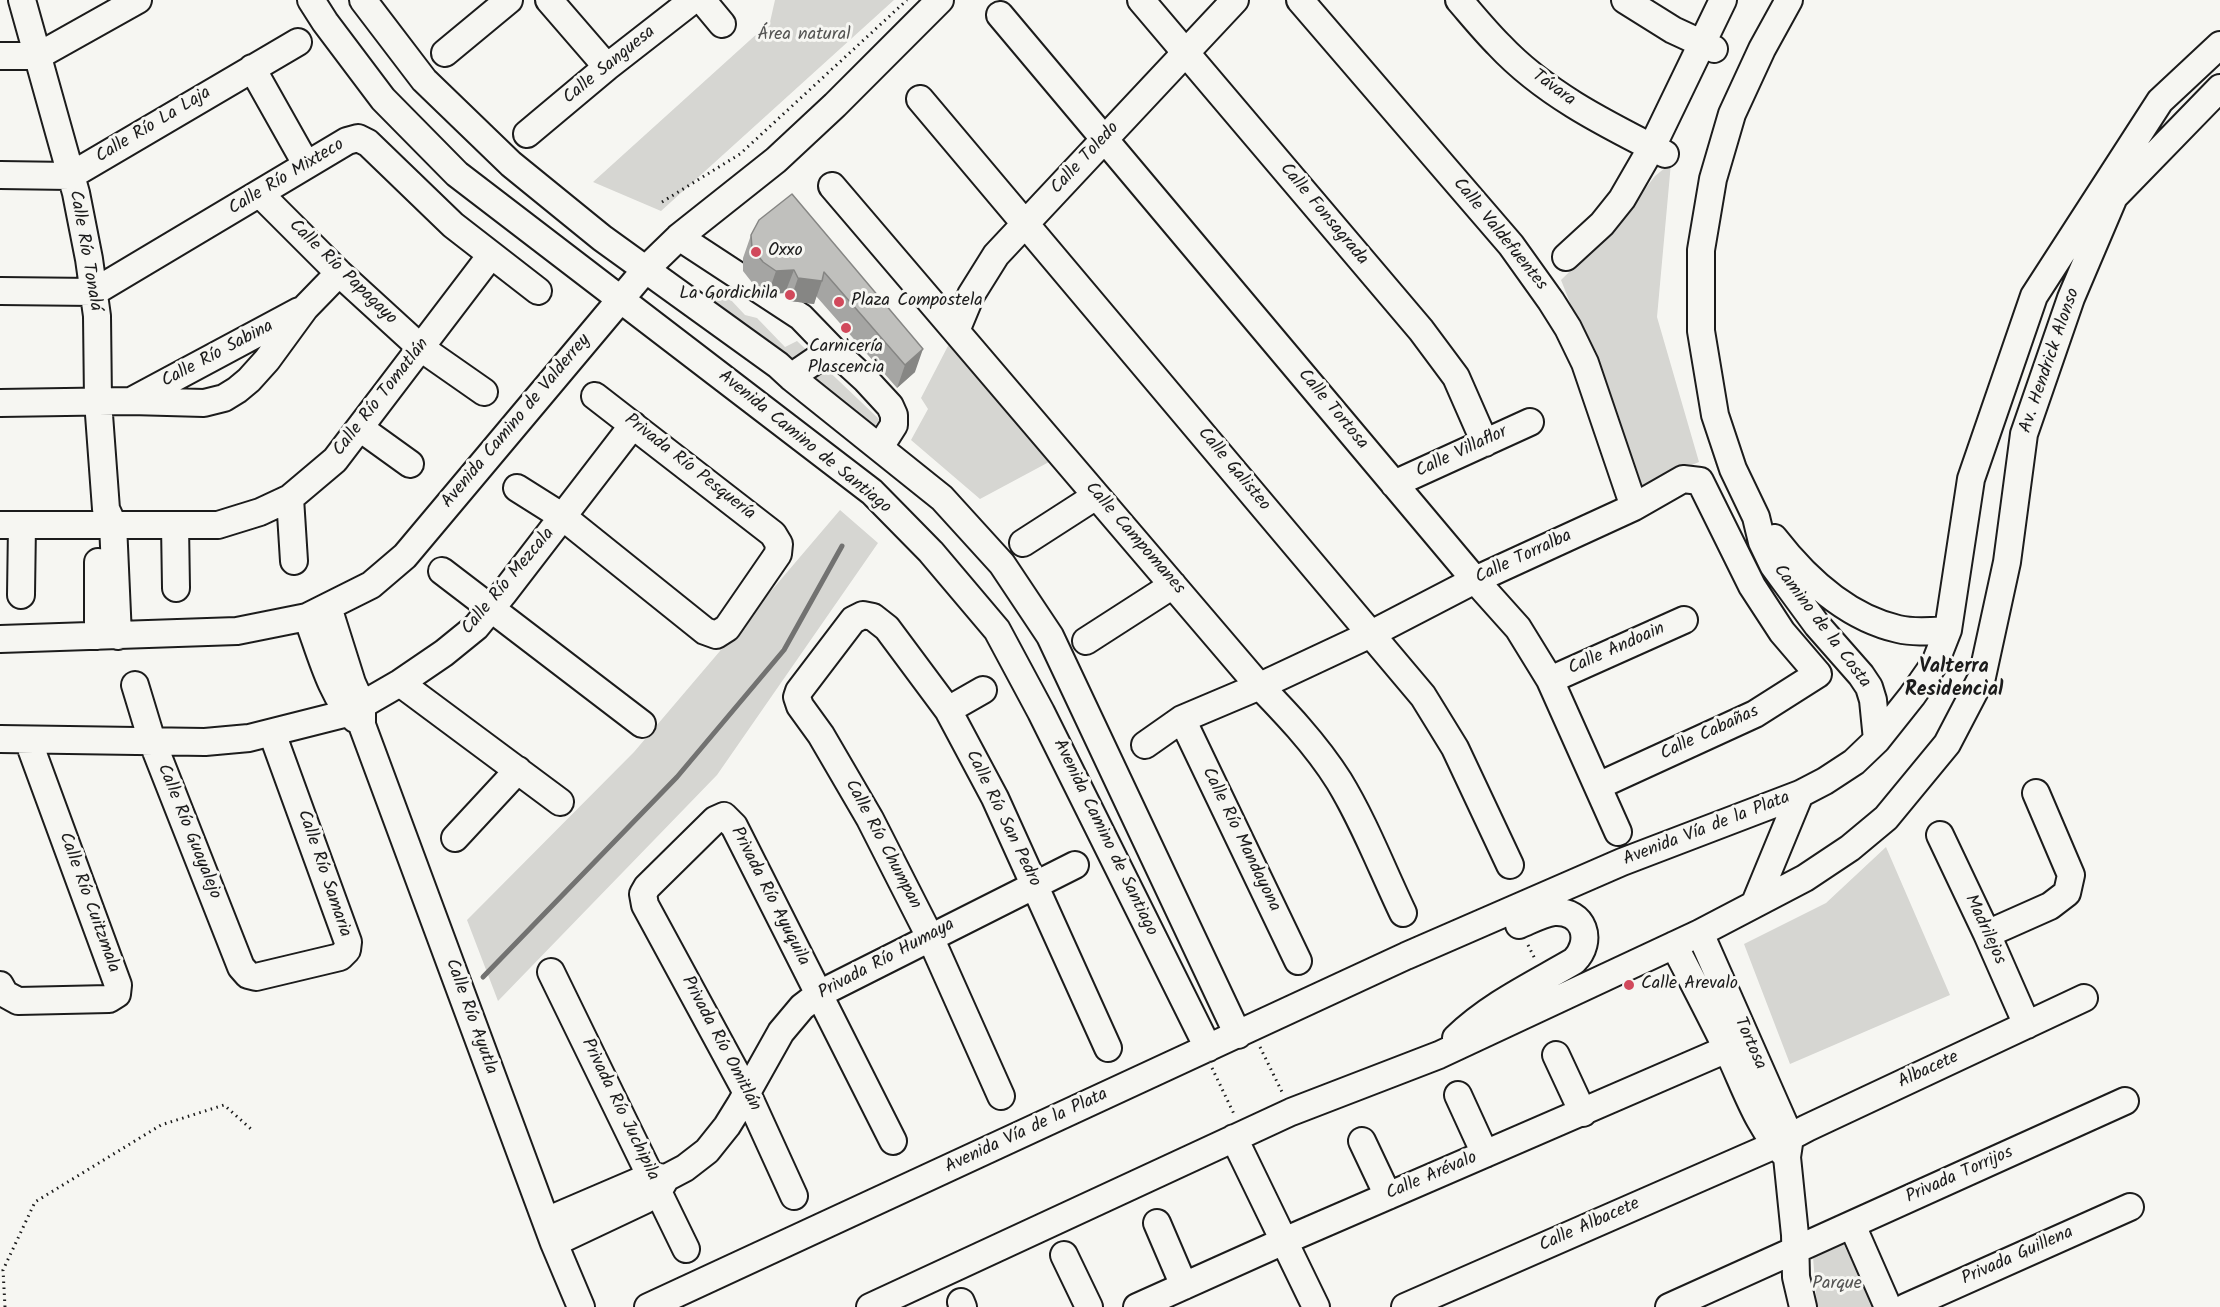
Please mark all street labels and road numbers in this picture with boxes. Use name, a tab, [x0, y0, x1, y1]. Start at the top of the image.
street label: Calle Sanguesa	[560, 22, 660, 110]
street label: Távara	[1527, 66, 1579, 112]
street label: Calle Río La Laja	[93, 83, 215, 169]
street label: Calle Toledo	[1047, 118, 1125, 200]
street label: Calle Río Mixteco	[225, 135, 349, 221]
street label: Calle Fonsagrada	[1274, 159, 1372, 271]
street label: Calle Valdefuentes	[1447, 174, 1551, 296]
street label: Calle Río Tonalá	[63, 189, 105, 313]
street label: Calle Río Papagayo	[283, 216, 401, 330]
street label: Av. Hendrick Alonso	[2016, 286, 2086, 436]
street label: Calle Río Sabina	[158, 317, 278, 393]
street label: Avenida Camino de Valderrey	[438, 331, 596, 513]
street label: Calle Río Tomatlán	[329, 335, 435, 461]
street label: Calle Tortosa	[1292, 365, 1372, 455]
street label: Avenida Camino de Santiago	[713, 367, 895, 519]
street label: Privada Río Pesquería	[619, 410, 759, 526]
street label: Calle Villaflor	[1413, 422, 1511, 484]
street label: Calle Galisteo	[1192, 424, 1274, 516]
street label: Calle Campomanes	[1079, 478, 1189, 600]
street label: Calle Río Mezcala	[458, 524, 560, 640]
street label: Calle Torralba	[1472, 526, 1576, 590]
street label: Camino de la Costa	[1767, 561, 1875, 693]
street label: Calle Andoain	[1565, 619, 1669, 681]
street label: Calle Cabañas	[1657, 702, 1763, 766]
street label: Avenida Camino de Santiago	[1047, 736, 1161, 940]
street label: Calle Río San Pedro	[960, 747, 1044, 891]
street label: Calle Río Guayalejo	[151, 761, 225, 903]
street label: Calle Río Mandayona	[1196, 764, 1284, 916]
street label: Calle Río Chumpan	[839, 777, 925, 913]
street label: Avenida Vía de la Plata	[1620, 788, 1794, 872]
street label: Calle Río Samaria	[291, 808, 355, 940]
street label: Privada Río Ayuquila	[725, 824, 813, 970]
street label: Calle Río Cuitzmala	[53, 830, 123, 976]
street label: Madrilejos	[1958, 892, 2010, 968]
street label: Privada Río Humaya	[815, 915, 959, 1005]
street label: Calle Río Ayutla	[439, 956, 501, 1078]
street label: Privada Río Omitlán	[675, 973, 765, 1115]
street label: Tortosa	[1728, 1014, 1770, 1074]
street label: Privada Río Juchipila	[575, 1035, 663, 1185]
street label: Albacete	[1895, 1048, 1963, 1094]
street label: Avenida Vía de la Plata	[942, 1085, 1112, 1179]
street label: Privada Torrijos	[1903, 1143, 2017, 1209]
street label: Calle Arévalo	[1383, 1148, 1481, 1206]
street label: Calle Albacete	[1536, 1194, 1644, 1258]
street label: Privada Guillena	[1959, 1223, 2077, 1291]

